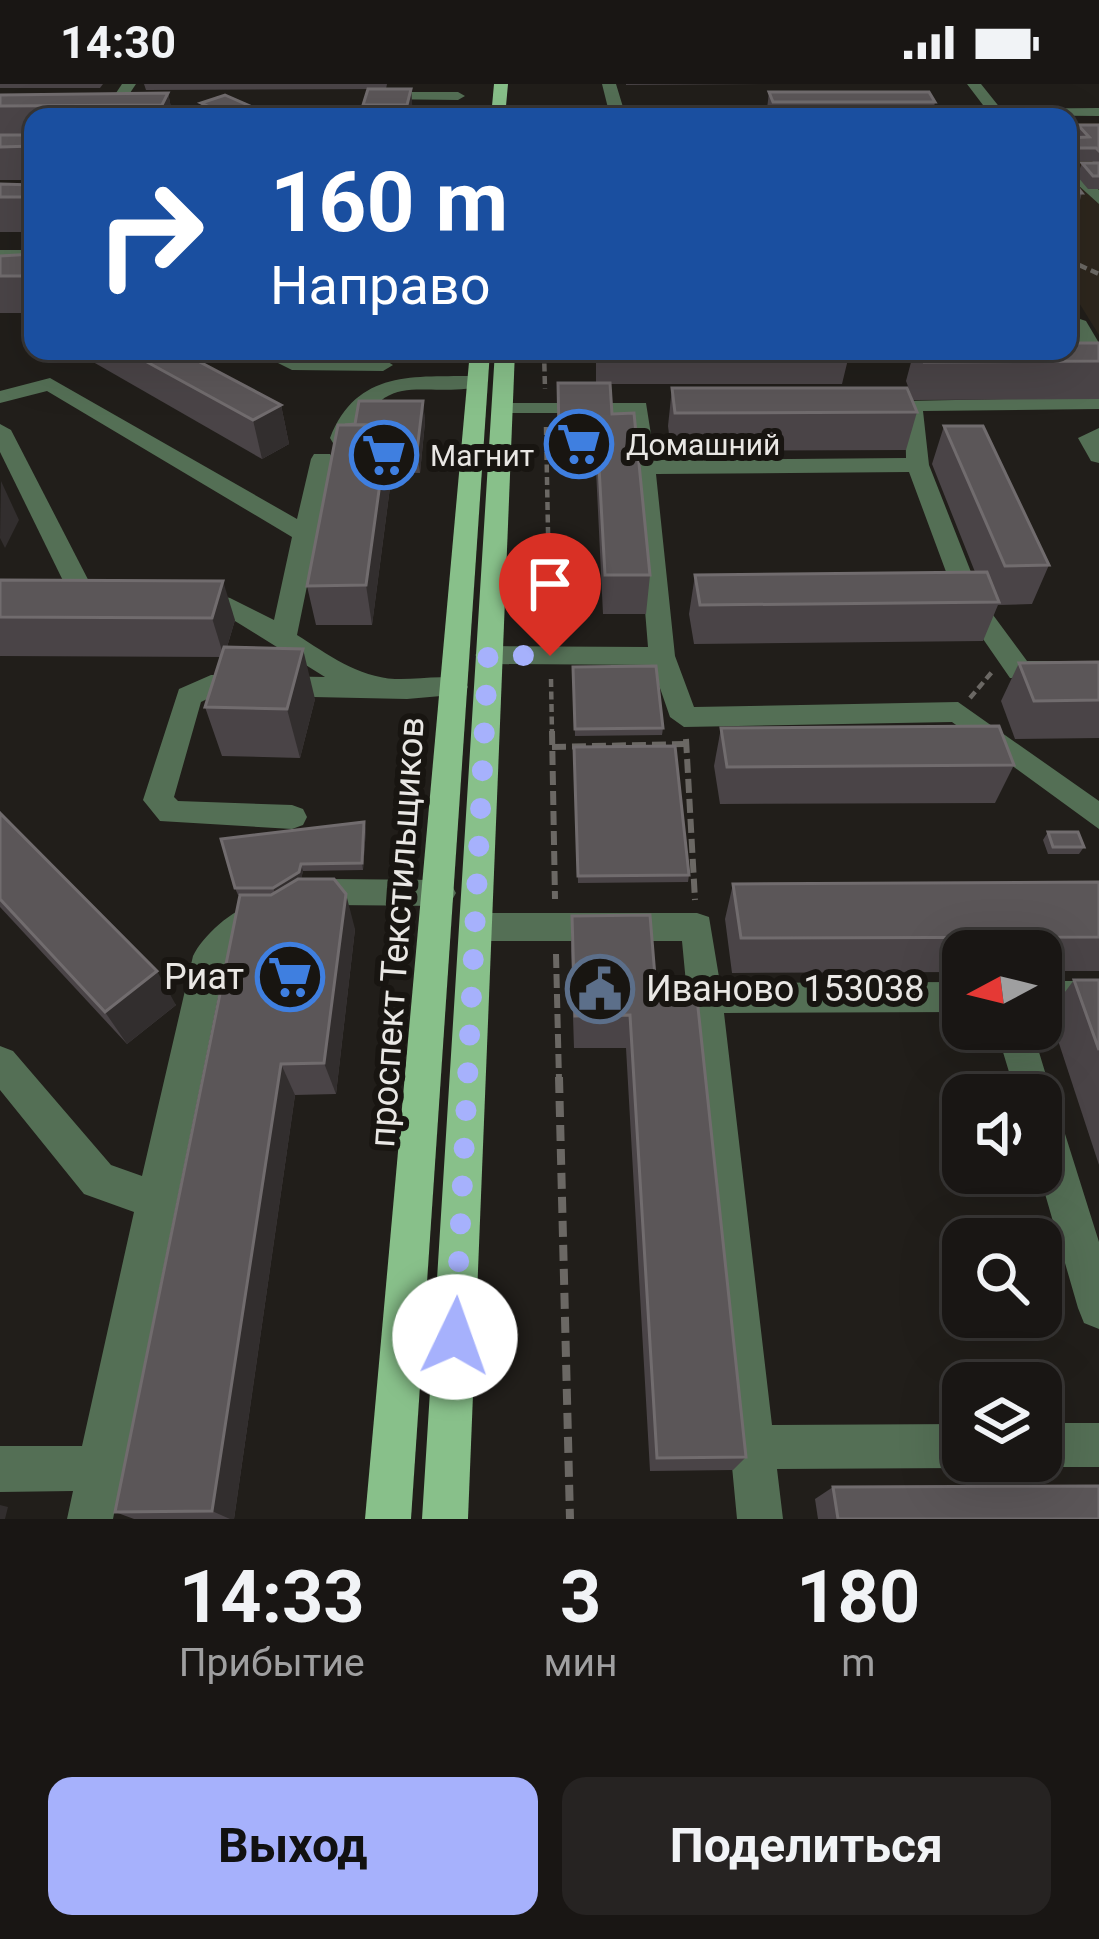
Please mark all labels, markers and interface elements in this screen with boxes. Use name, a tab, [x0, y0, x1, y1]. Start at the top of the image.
text: 14:30	[60, 16, 176, 69]
text: 160 m	[270, 153, 508, 252]
icon: right	[72, 156, 228, 312]
text: Направо	[270, 254, 490, 317]
supermarket icon: Домашний	[544, 409, 614, 479]
supermarket icon: Магнит	[349, 420, 419, 490]
place label: Домашний	[626, 427, 780, 462]
place label: Магнит	[430, 438, 534, 473]
pin	[499, 533, 601, 656]
icon: arrive	[517, 551, 583, 617]
street label: проспект Текстильщиков	[361, 715, 433, 1149]
north arrow	[942, 930, 1062, 1050]
map controls	[942, 930, 1062, 1482]
supermarket icon: Риат	[255, 942, 325, 1012]
public building icon: Иваново 153038	[565, 954, 635, 1024]
place label: Риат	[164, 956, 244, 998]
place label: Иваново 153038	[646, 968, 925, 1010]
button: sound	[942, 1074, 1062, 1194]
button: search	[942, 1218, 1062, 1338]
position arrow	[392, 1274, 518, 1400]
button: layers	[942, 1362, 1062, 1482]
text: 14:33	[179, 1555, 365, 1640]
text: 3	[560, 1555, 601, 1640]
text: 180	[796, 1555, 920, 1640]
text: Прибытие	[179, 1640, 365, 1686]
text: мин	[544, 1640, 618, 1686]
text: m	[841, 1640, 875, 1686]
button: Выход	[48, 1777, 538, 1915]
button: Поделиться	[562, 1777, 1051, 1915]

